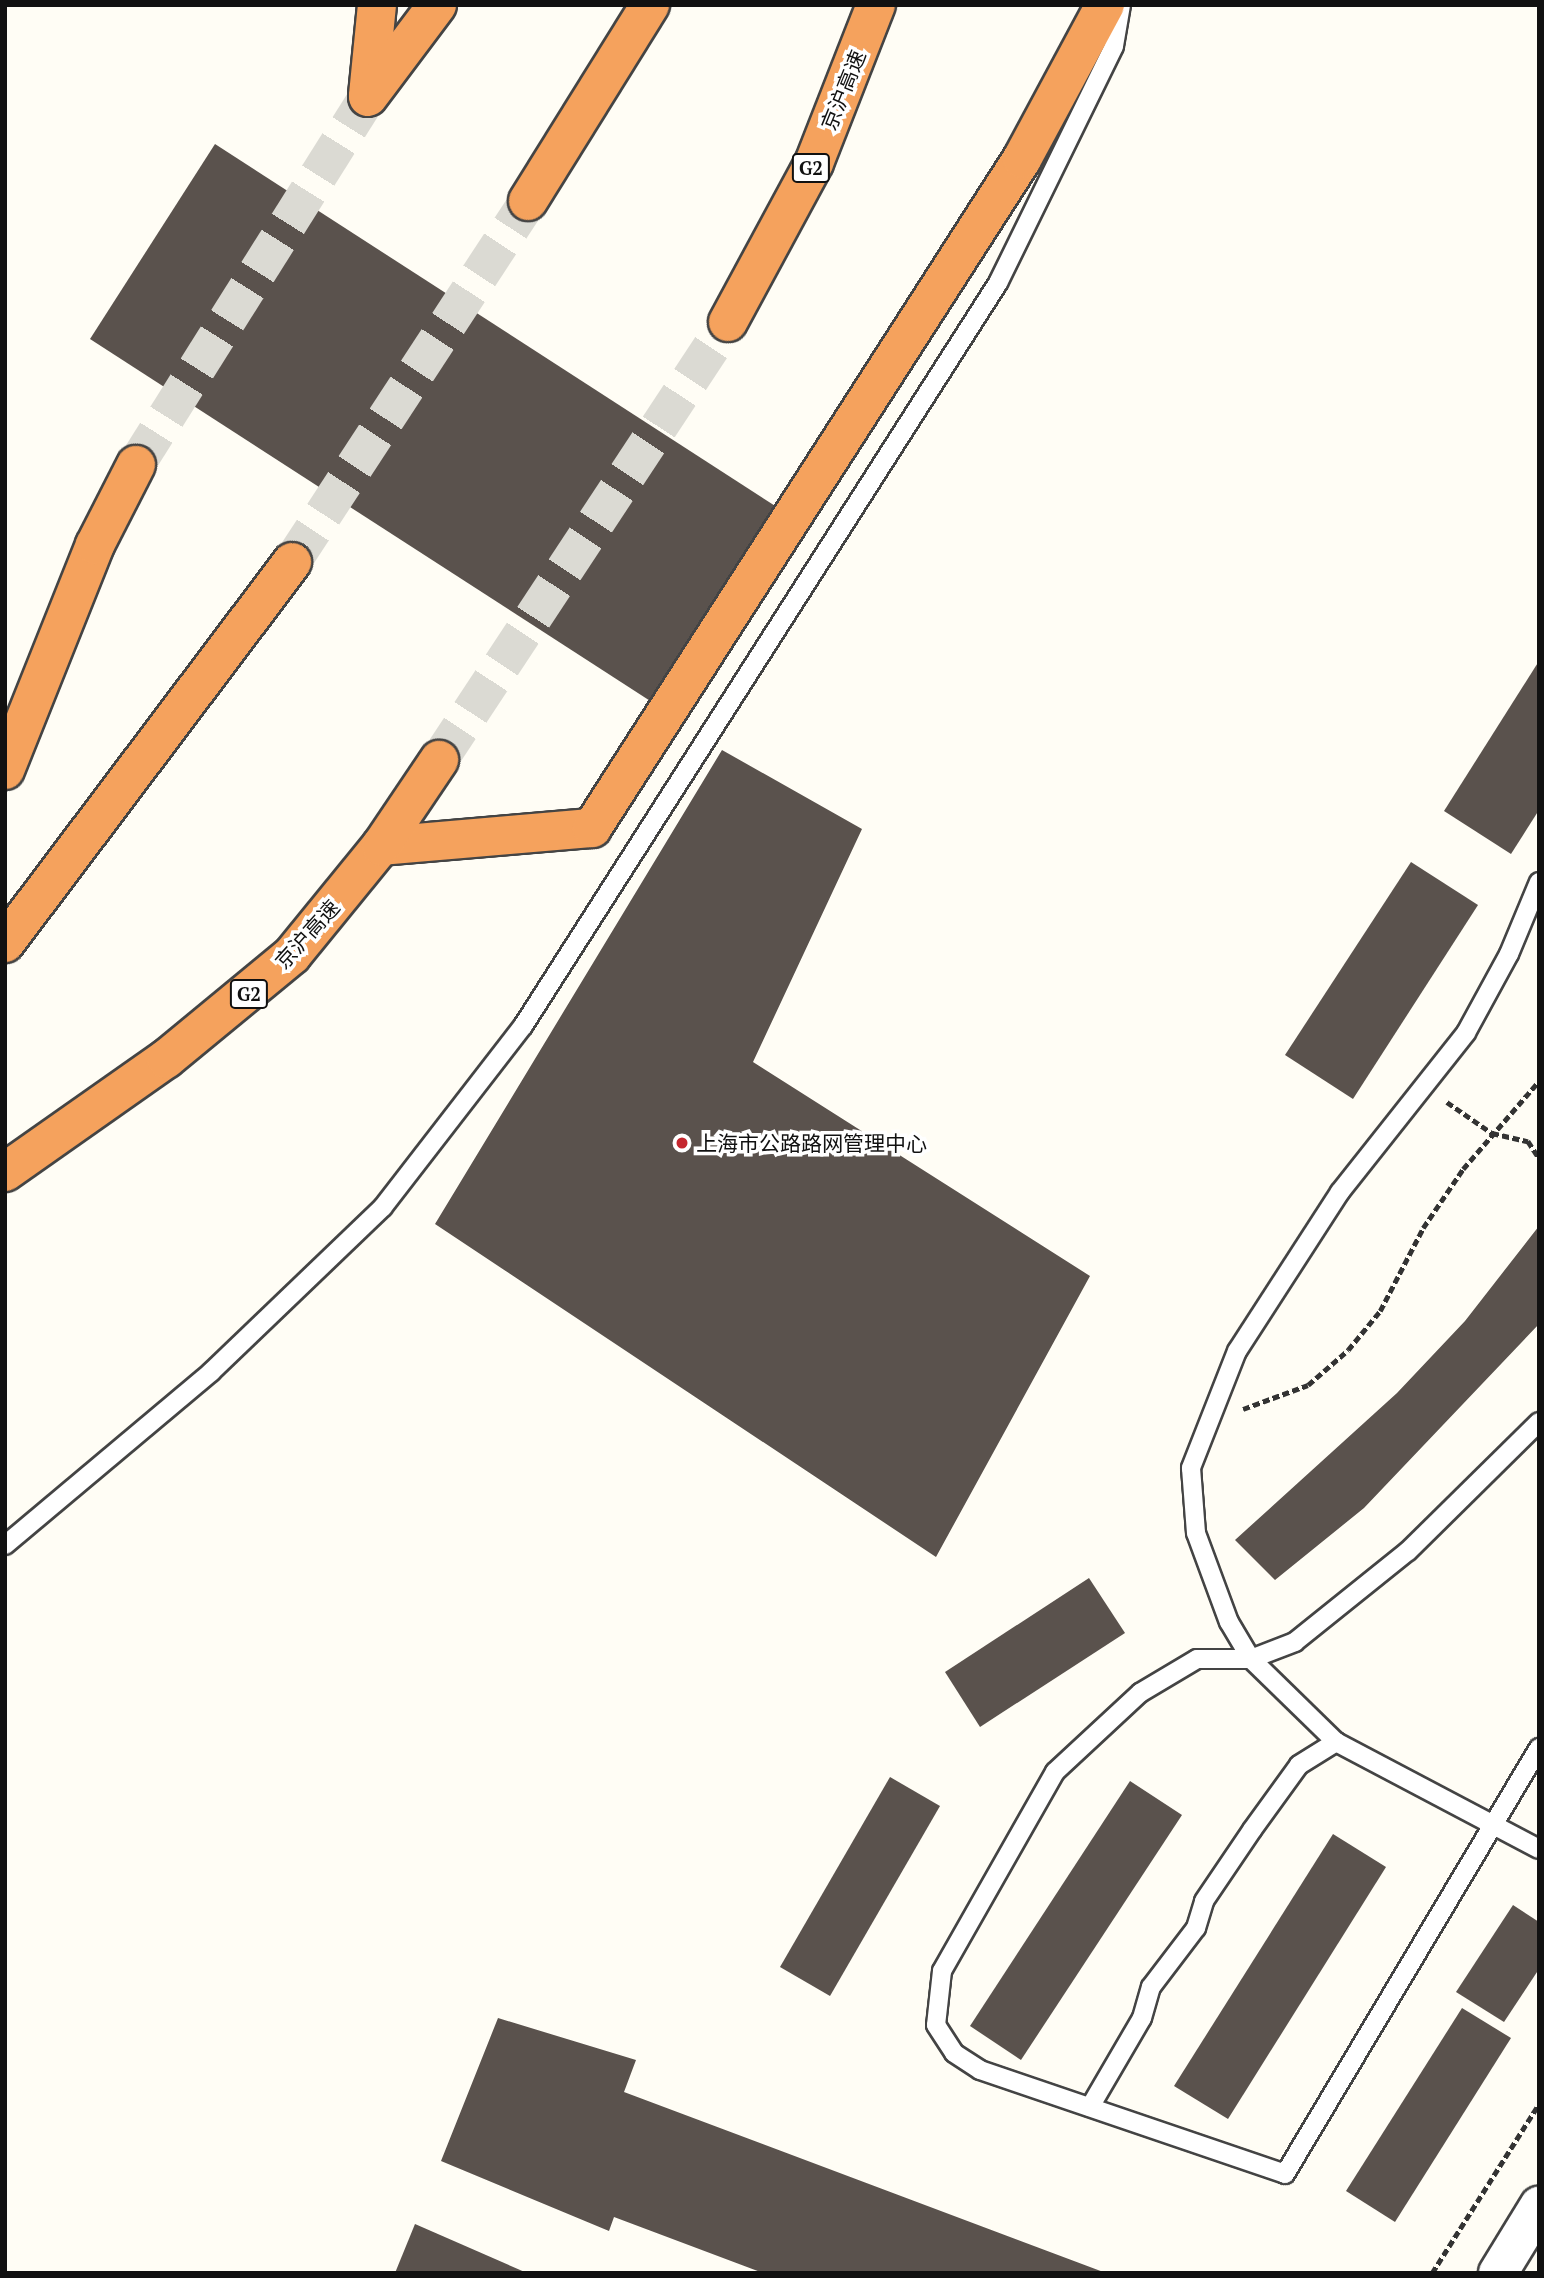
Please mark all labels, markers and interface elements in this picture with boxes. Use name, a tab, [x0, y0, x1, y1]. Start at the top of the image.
street label: 京沪高速	[816, 46, 870, 134]
road number: G2	[792, 152, 830, 184]
street label: 京沪高速	[270, 894, 344, 974]
road number: G2	[230, 978, 268, 1010]
place label: 上海市公路路网管理中心	[696, 1130, 927, 1156]
marker: 上海市公路路网管理中心	[674, 1135, 690, 1151]

